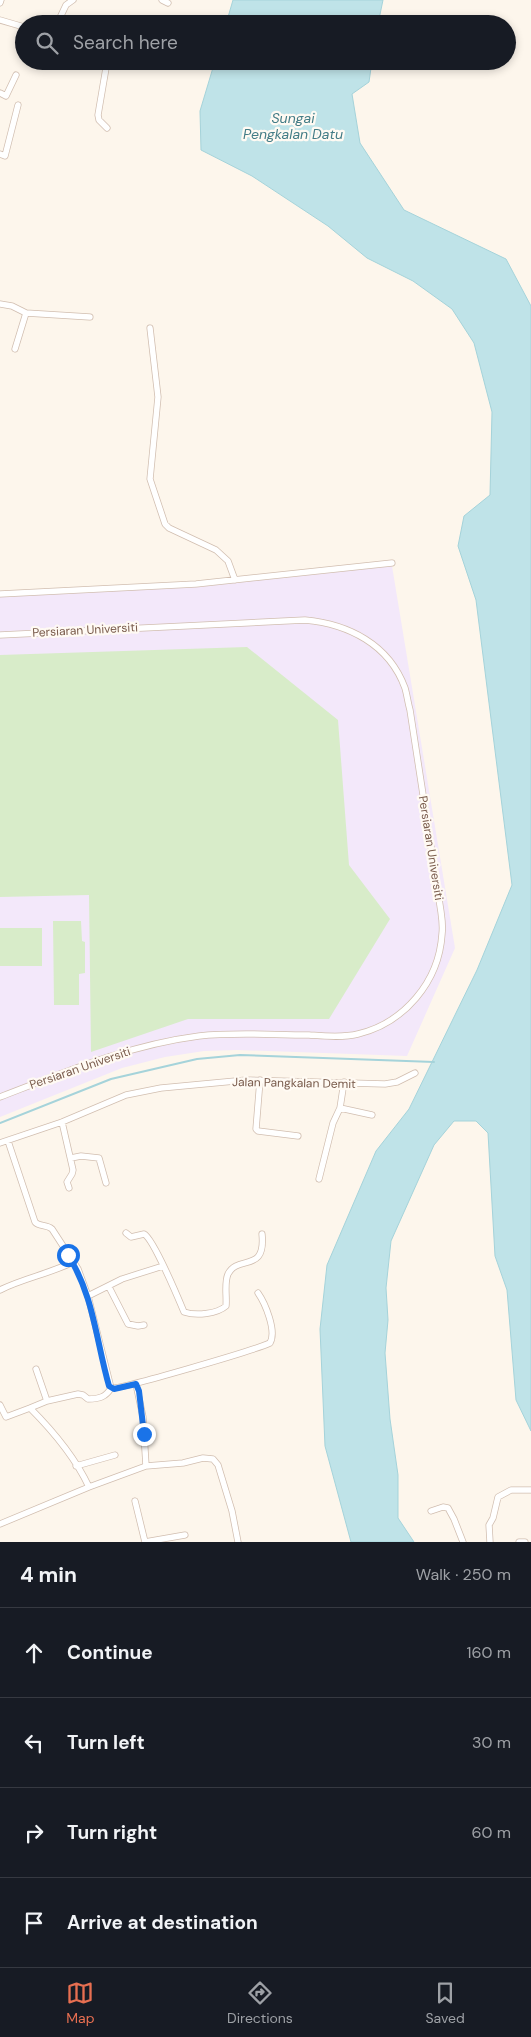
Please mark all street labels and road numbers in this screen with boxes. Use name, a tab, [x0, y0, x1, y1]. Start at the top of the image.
street label: Persiaran Universiti	[32, 619, 138, 641]
street label: Persiaran Universiti	[415, 795, 447, 902]
street label: Persiaran Universiti	[27, 1043, 133, 1093]
street label: Jalan Pangkalan Demit	[232, 1074, 356, 1092]

